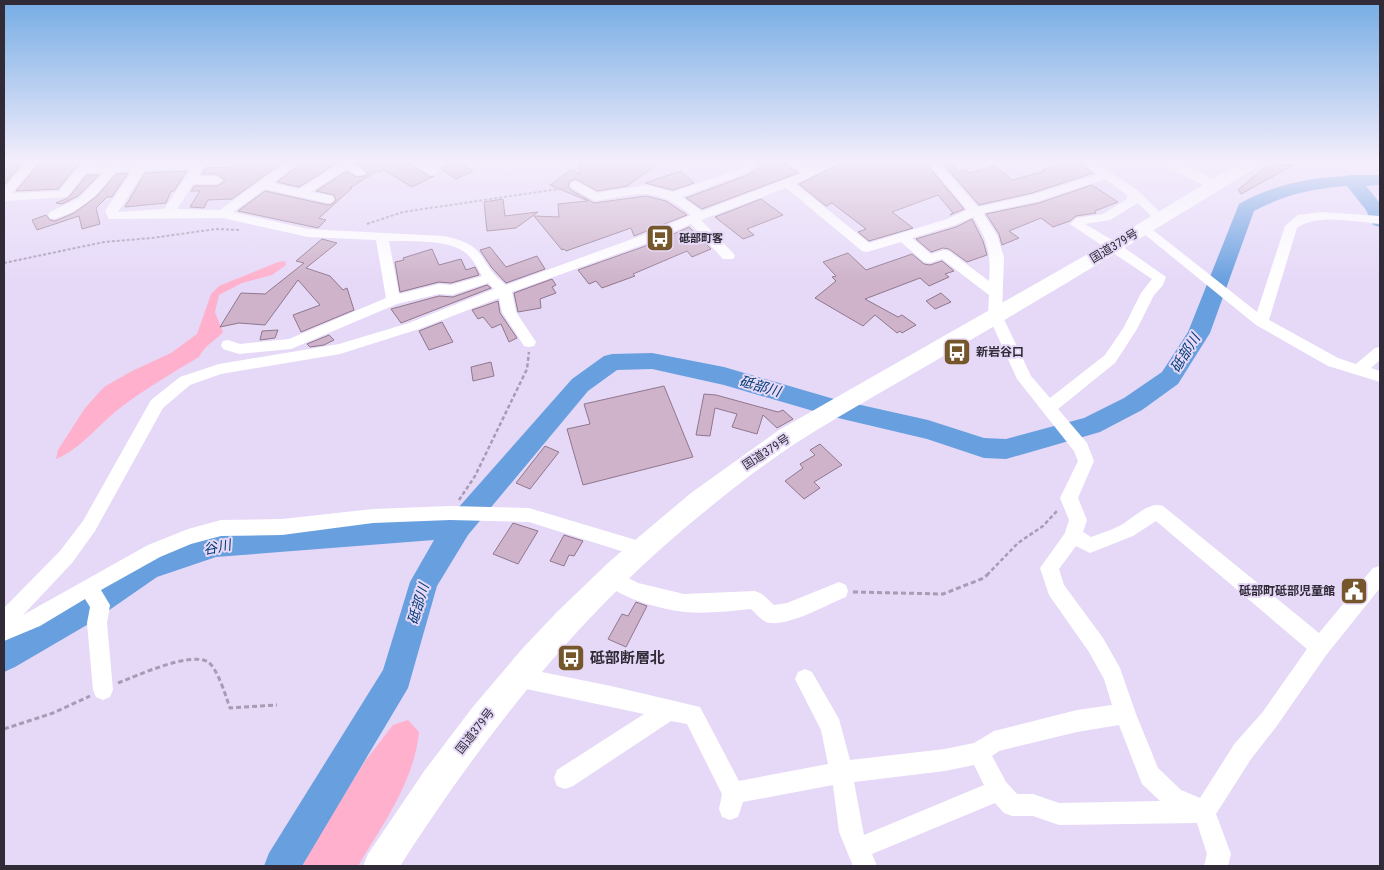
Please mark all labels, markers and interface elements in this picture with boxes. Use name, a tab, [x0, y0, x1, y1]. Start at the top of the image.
bus stop icon: 砥部町客	[645, 223, 675, 253]
street label: 国道379号	[1087, 226, 1141, 266]
place label: 砥部町客	[679, 232, 723, 245]
water label: 砥部川	[1167, 329, 1204, 375]
bus stop icon: 新岩谷口	[942, 337, 972, 367]
place label: 新岩谷口	[976, 345, 1024, 359]
water label: 砥部川	[738, 373, 784, 400]
street label: 国道379号	[740, 431, 792, 473]
water label: 谷川	[202, 536, 234, 558]
public building icon: 砥部町砥部児童館	[1339, 576, 1369, 606]
water label: 砥部川	[404, 580, 432, 626]
place label: 砥部町砥部児童館	[1239, 584, 1335, 598]
bus stop icon: 砥部断層北	[556, 643, 586, 673]
place label: 砥部断層北	[590, 649, 665, 667]
street label: 国道379号	[453, 706, 497, 756]

